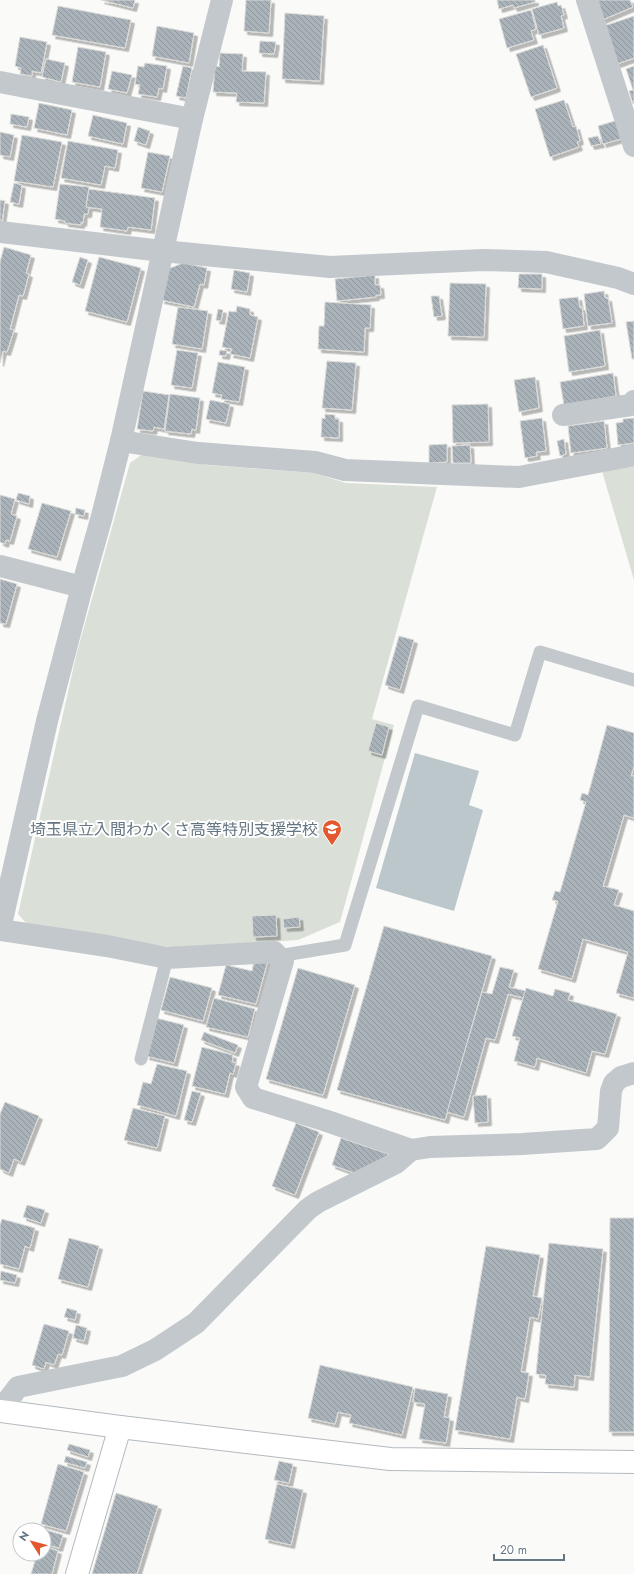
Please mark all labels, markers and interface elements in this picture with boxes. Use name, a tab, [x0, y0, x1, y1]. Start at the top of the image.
place label: 埼玉県立入間わかくさ高等特別支援学校	[30, 818, 318, 841]
school or university icon: 埼玉県立入間わかくさ高等特別支援学校	[321, 818, 343, 846]
north arrow	[12, 1522, 52, 1562]
text: N	[15, 1528, 33, 1544]
scale bar	[494, 1536, 564, 1562]
text: 20 m	[500, 1541, 527, 1559]

